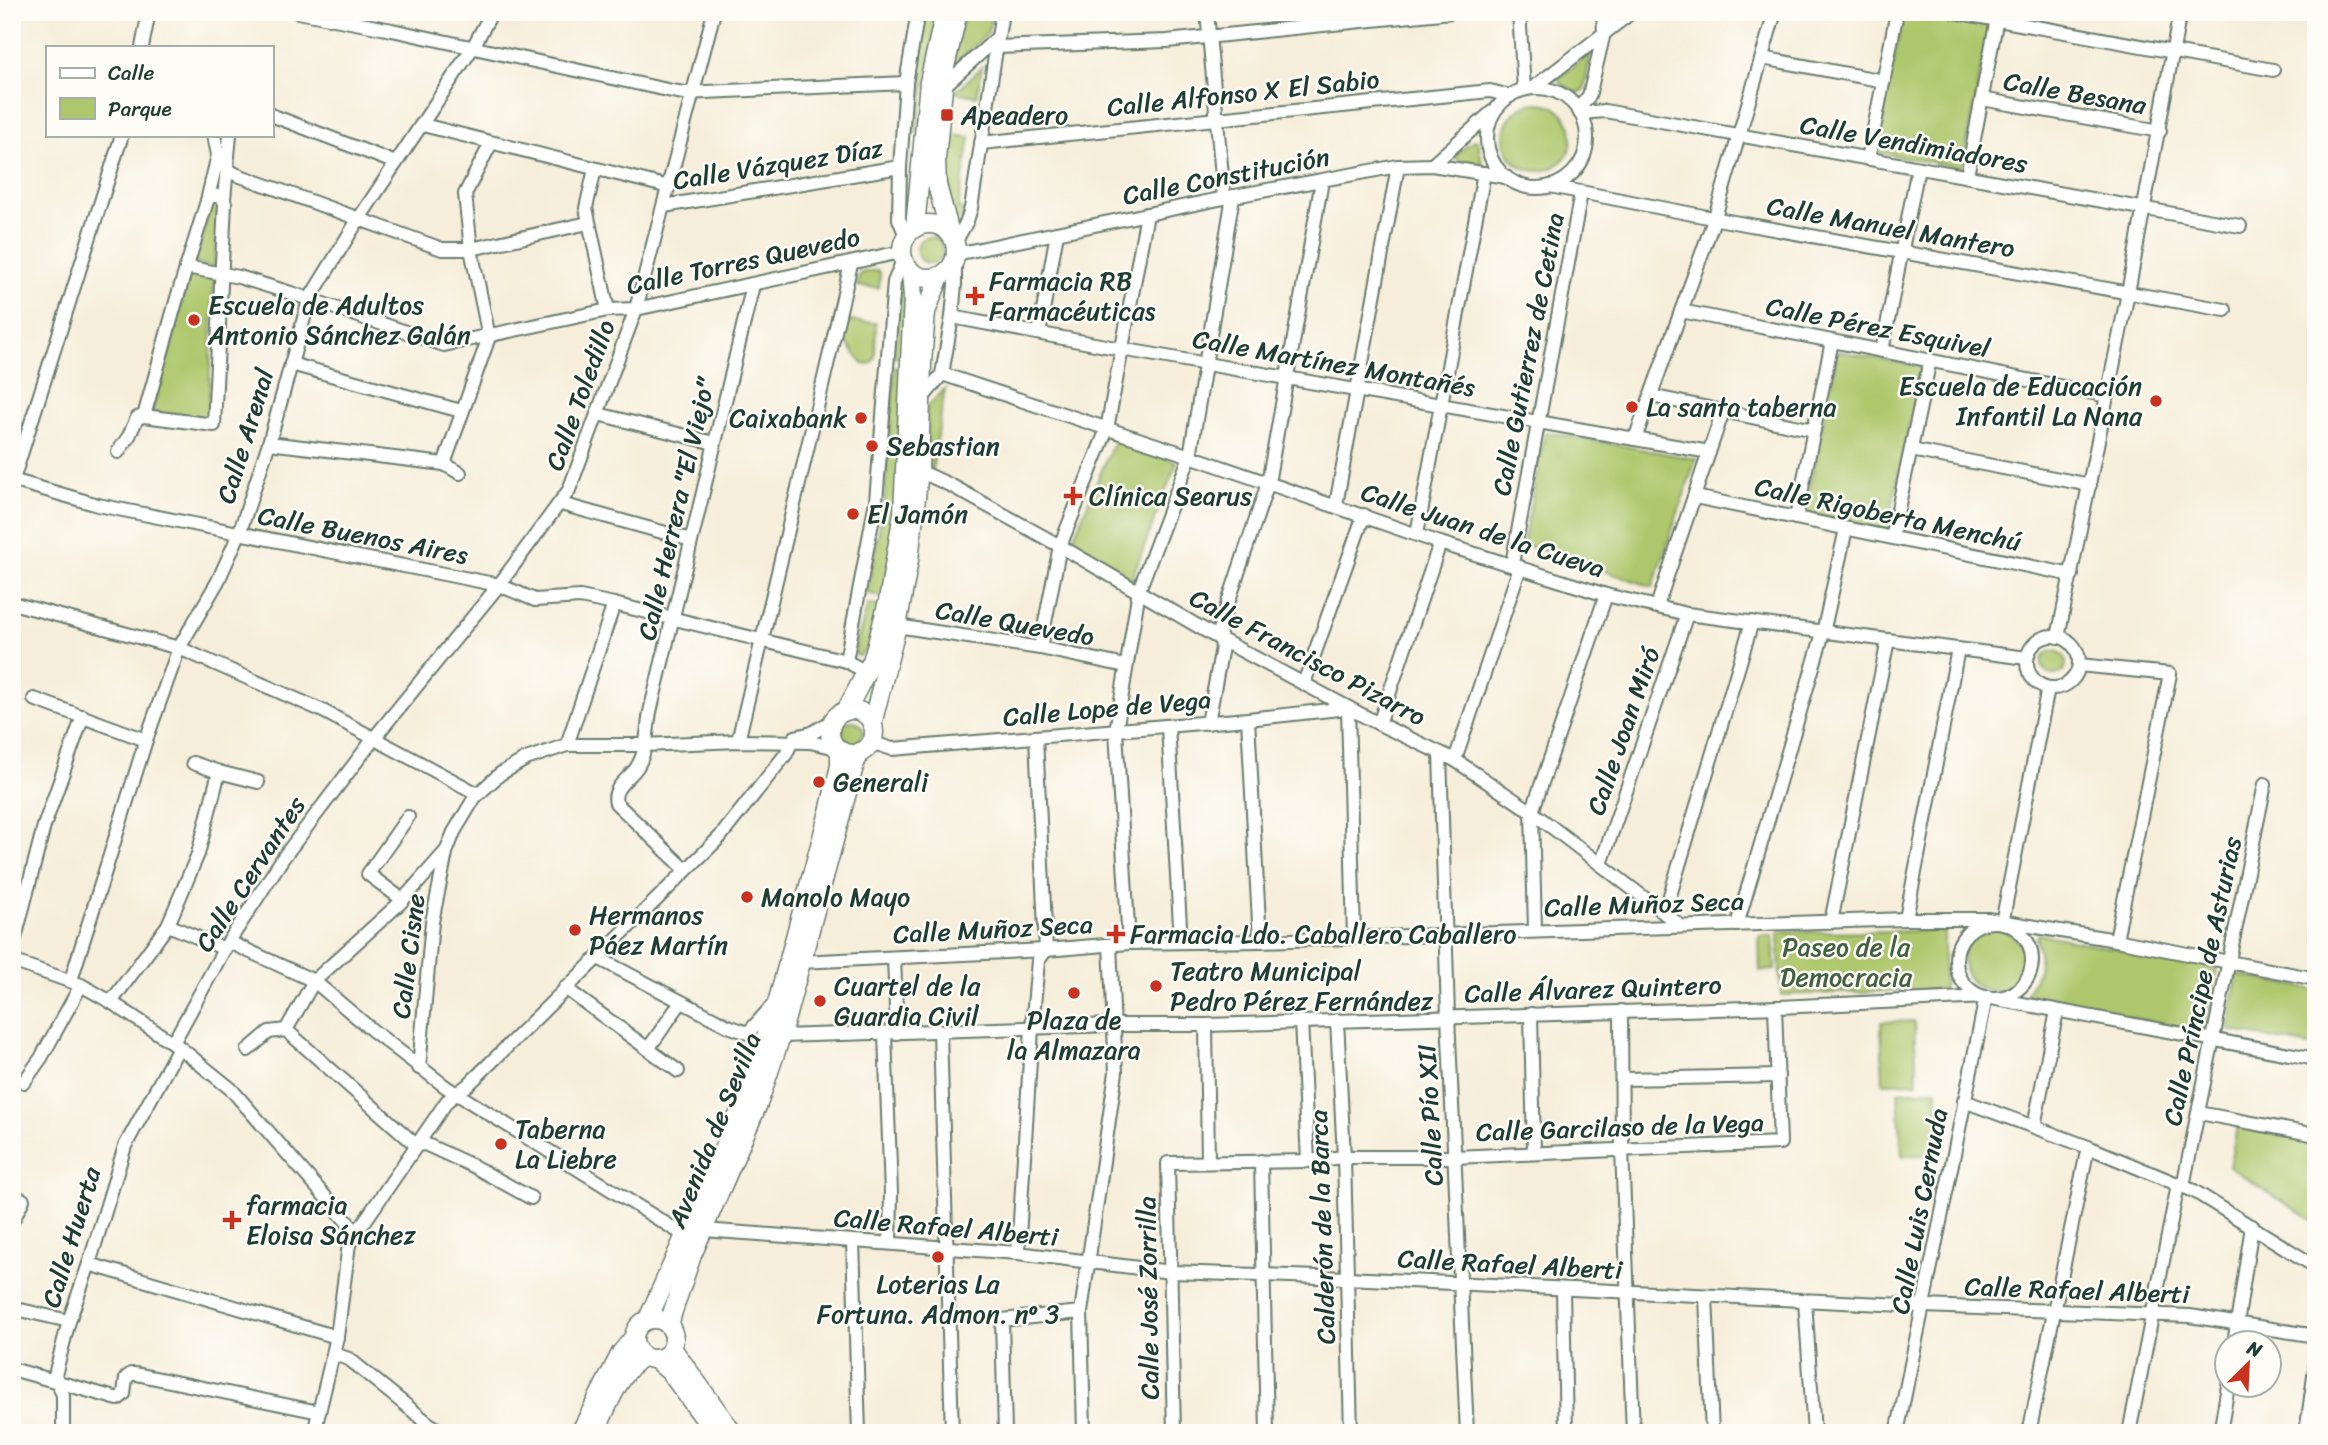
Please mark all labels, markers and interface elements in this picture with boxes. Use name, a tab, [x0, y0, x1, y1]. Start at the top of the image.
legend	[46, 46, 273, 136]
text: Calle	[108, 54, 155, 92]
street label: Calle Alfonso X El Sabio	[1105, 56, 1382, 130]
street label: Calle Besana	[2000, 58, 2151, 128]
text: Parque	[108, 90, 172, 128]
place label: Apeadero	[960, 92, 1068, 138]
street label: Calle Vendimiadores	[1797, 101, 2031, 187]
marker: Apeadero	[939, 107, 955, 123]
street label: Calle Vázquez Díaz	[670, 125, 887, 203]
street label: Calle Constitución	[1119, 133, 1333, 219]
street label: Calle Manuel Mantero	[1763, 183, 2019, 271]
street label: Calle Gutierrez de Cetina	[1478, 209, 1578, 499]
street label: Calle Torres Quevedo	[622, 214, 864, 308]
place label: Farmacia RB Farmacéuticas	[989, 258, 1156, 334]
place label: Escuela de Adultos Antonio Sánchez Galán	[207, 282, 471, 358]
street label: Calle Pérez Esquivel	[1762, 283, 1995, 371]
marker: Farmacia RB Farmacéuticas	[967, 288, 983, 304]
marker: Escuela de Adultos Antonio Sánchez Galán	[186, 312, 202, 328]
street label: Calle Toledillo	[531, 313, 629, 477]
street label: Calle Martínez Montañés	[1189, 316, 1479, 411]
street label: Calle Arenal	[203, 362, 287, 509]
place label: Escuela de Educación Infantil La Nana	[1899, 363, 2143, 439]
street label: Calle Herrera "El Viejo"	[623, 371, 729, 645]
place label: La santa taberna	[1646, 384, 1837, 430]
marker: Escuela de Educación Infantil La Nana	[2148, 393, 2164, 409]
place label: Caixabank	[729, 395, 847, 441]
marker: La santa taberna	[1624, 399, 1640, 415]
marker: Caixabank	[853, 410, 869, 426]
place label: Sebastian	[886, 423, 1000, 469]
marker: Sebastian	[864, 438, 880, 454]
street label: Calle Rigoberta Menchú	[1751, 463, 2025, 565]
street label: Calle Juan de la Cueva	[1355, 469, 1611, 591]
place label: Clínica Searus	[1089, 473, 1252, 519]
marker: Clínica Searus	[1063, 486, 1083, 506]
place label: El Jamón	[867, 491, 968, 537]
street label: Calle Buenos Aires	[254, 492, 472, 578]
marker: El Jamón	[845, 506, 861, 522]
street label: Calle Francisco Pizarro	[1181, 575, 1435, 739]
street label: Calle Quevedo	[932, 586, 1098, 660]
street label: Calle Joan Miró	[1573, 640, 1674, 821]
street label: Calle Lope de Vega	[1001, 676, 1213, 740]
place label: Generali	[833, 759, 929, 805]
marker: Generali	[811, 774, 827, 790]
street label: Calle Cervantes	[182, 786, 318, 961]
street label: Calle Príncipe de Asturias	[2149, 832, 2255, 1130]
place label: Manolo Mayo	[761, 874, 910, 920]
street label: Calle Muñoz Seca	[1543, 878, 1745, 930]
marker: Manolo Mayo	[739, 889, 755, 905]
street label: Calle Cisne	[378, 891, 438, 1021]
place label: Hermanos Páez Martín	[589, 892, 728, 968]
street label: Calle Muñoz Seca	[892, 901, 1094, 957]
place label: Farmacia Ldo. Caballero Caballero	[1130, 911, 1517, 957]
marker: Hermanos Páez Martín	[567, 922, 583, 938]
park label: Paseo de la Democracia	[1780, 924, 1913, 1000]
marker: Farmacia Ldo. Caballero Caballero	[1108, 926, 1124, 942]
place label: Teatro Municipal Pedro Pérez Fernández	[1170, 948, 1434, 1024]
street label: Calle Álvarez Quintero	[1464, 962, 1722, 1016]
place label: Cuartel de la Guardia Civil	[834, 963, 981, 1039]
marker: Teatro Municipal Pedro Pérez Fernández	[1148, 978, 1164, 994]
marker: Plaza de la Almazara	[1066, 985, 1082, 1001]
marker: Cuartel de la Guardia Civil	[812, 993, 828, 1009]
place label: Plaza de la Almazara	[1007, 997, 1141, 1073]
street label: Avenida de Sevilla	[653, 1025, 774, 1236]
street label: Calle Pío XII	[1403, 1043, 1457, 1187]
street label: Calle Garcilaso de la Vega	[1475, 1099, 1765, 1155]
street label: Calle Luis Cernuda	[1876, 1104, 1962, 1318]
place label: Taberna La Liebre	[515, 1106, 617, 1182]
street label: Calderón de la Barca	[1295, 1109, 1349, 1345]
marker: Taberna La Liebre	[493, 1136, 509, 1152]
street label: Calle Huerta	[28, 1160, 114, 1313]
place label: farmacia Eloisa Sánchez	[246, 1182, 416, 1258]
street label: Calle Rafael Alberti	[832, 1194, 1061, 1260]
street label: Calle José Zorrilla	[1123, 1196, 1173, 1400]
marker: farmacia Eloisa Sánchez	[224, 1212, 240, 1228]
street label: Calle Rafael Alberti	[1396, 1235, 1624, 1293]
marker: Loterias La Fortuna. Admon. nº 3	[930, 1249, 946, 1265]
place label: Loterias La Fortuna. Admon. nº 3	[817, 1261, 1059, 1337]
street label: Calle Rafael Alberti	[1964, 1263, 2191, 1317]
north arrow	[2212, 1330, 2282, 1400]
text: N	[2241, 1331, 2268, 1367]

